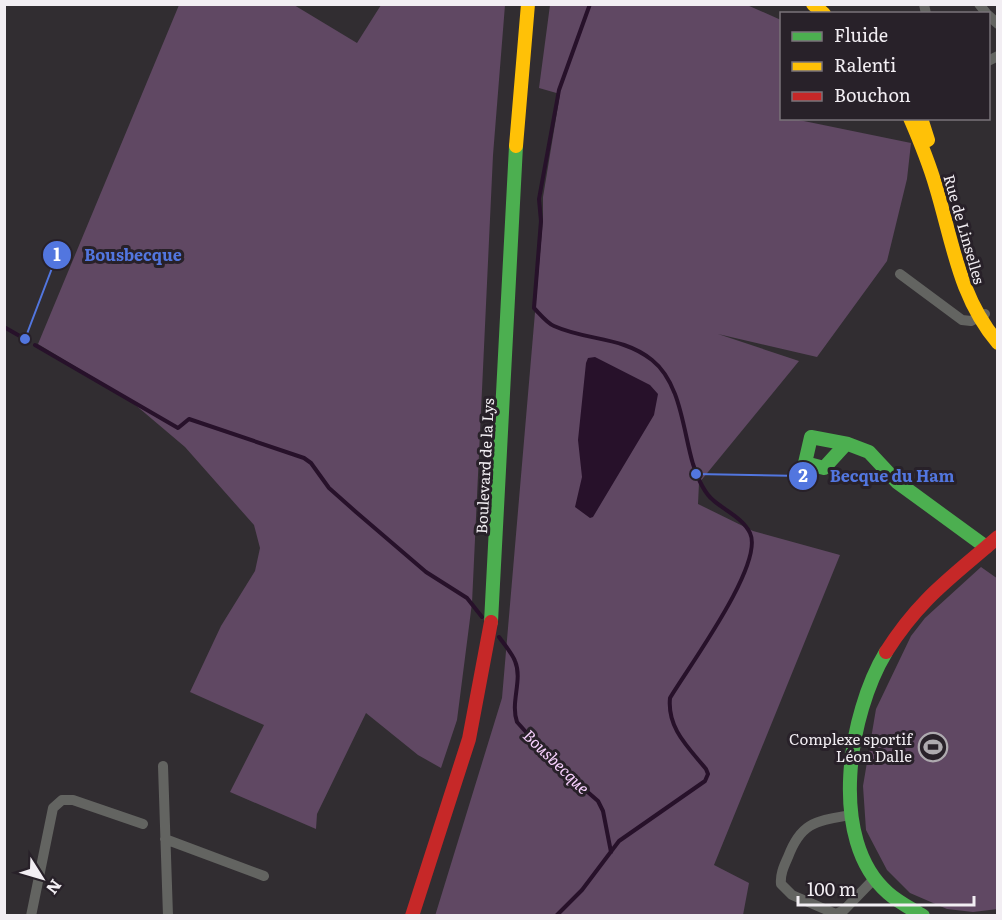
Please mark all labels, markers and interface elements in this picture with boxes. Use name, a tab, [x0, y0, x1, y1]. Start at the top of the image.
legend	[780, 12, 990, 120]
text: Fluide	[834, 21, 888, 48]
text: Ralenti	[834, 51, 896, 78]
text: Bouchon	[834, 81, 911, 108]
street label: Rue de Linselles	[938, 171, 992, 287]
callout: Bousbecque	[42, 238, 194, 272]
text: 1	[53, 240, 61, 267]
text: Bousbecque	[84, 242, 182, 266]
street label: Boulevard de la Lys	[469, 397, 499, 534]
callout: Becque du Ham	[788, 459, 966, 493]
text: 2	[798, 461, 808, 488]
text: Becque du Ham	[830, 463, 954, 487]
water label: Bousbecque	[518, 723, 596, 799]
place label: Complexe sportif Léon Dalle	[789, 727, 913, 767]
sports icon: Complexe sportif Léon Dalle	[917, 731, 949, 763]
north arrow	[12, 848, 72, 908]
scale bar	[798, 869, 974, 907]
text: N	[41, 875, 68, 900]
text: 100 m	[807, 875, 856, 902]

